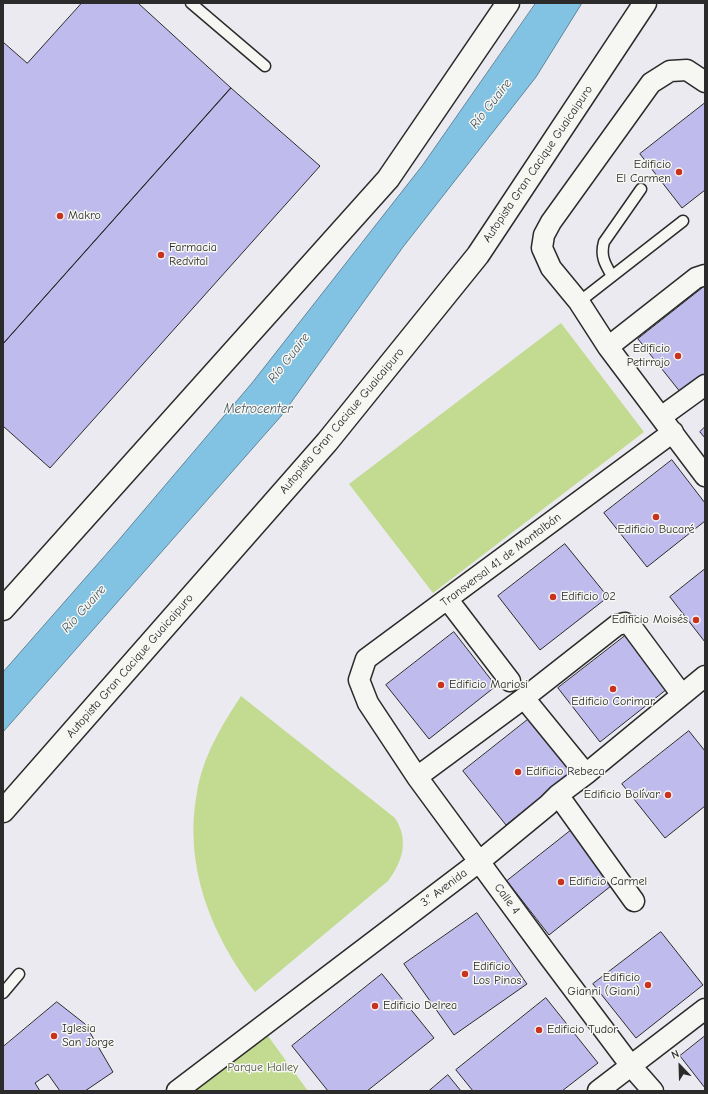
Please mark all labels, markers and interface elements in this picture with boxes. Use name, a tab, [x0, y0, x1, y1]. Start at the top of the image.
water label: Río Guaire	[467, 76, 515, 132]
street label: Autopista Gran Cacique Guaicaipuro	[480, 83, 596, 245]
place label: Edificio El Carmen	[616, 158, 671, 186]
marker: Edificio El Carmen	[674, 167, 684, 177]
place label: Makro	[68, 209, 101, 223]
marker: Makro	[55, 211, 65, 221]
place label: Farmacia Redvital	[169, 241, 217, 269]
marker: Farmacia Redvital	[156, 250, 166, 260]
water label: Río Guaire	[265, 330, 313, 386]
place label: Edificio Petirrojo	[627, 342, 670, 370]
street label: Autopista Gran Cacique Guaicaipuro	[277, 345, 407, 497]
marker: Edificio Petirrojo	[673, 351, 683, 361]
water label: Metrocenter	[224, 401, 292, 417]
street label: Transversal 41 de Montalbán	[438, 510, 564, 610]
marker: Edificio Bucaré	[651, 512, 661, 522]
place label: Edificio Bucaré	[617, 523, 695, 537]
water label: Río Guaire	[58, 582, 110, 636]
place label: Edificio 02	[561, 590, 616, 604]
street label: Autopista Gran Cacique Guaicaipuro	[64, 591, 196, 741]
marker: Edificio 02	[548, 592, 558, 602]
place label: Edificio Moisés	[612, 613, 688, 627]
marker: Edificio Moisés	[691, 615, 701, 625]
place label: Edificio Mariosi	[449, 678, 528, 692]
marker: Edificio Mariosi	[436, 680, 446, 690]
marker: Edificio Corimar	[608, 684, 618, 694]
place label: Edificio Corimar	[571, 695, 655, 709]
place label: Edificio Rebeca	[526, 765, 605, 779]
marker: Edificio Rebeca	[513, 767, 523, 777]
place label: Edificio Bolívar	[584, 788, 660, 802]
marker: Edificio Bolívar	[663, 790, 673, 800]
street label: 3.° Avenida	[418, 866, 470, 910]
place label: Edificio Carmel	[569, 875, 647, 889]
marker: Edificio Carmel	[556, 877, 566, 887]
street label: Calle 4	[491, 881, 523, 917]
place label: Edificio Los Pinos	[473, 960, 521, 988]
marker: Edificio Los Pinos	[460, 969, 470, 979]
place label: Edificio Gianni (Giani)	[567, 971, 640, 999]
marker: Edificio Gianni (Giani)	[643, 980, 653, 990]
place label: Edificio Delrea	[383, 999, 457, 1013]
marker: Edificio Delrea	[370, 1001, 380, 1011]
place label: Iglesia San Jorge	[62, 1022, 114, 1050]
place label: Edificio Tudor	[547, 1023, 618, 1037]
marker: Edificio Tudor	[534, 1025, 544, 1035]
marker: Iglesia San Jorge	[49, 1031, 59, 1041]
north arrow	[660, 1046, 700, 1086]
text: N	[669, 1047, 681, 1062]
park label: Parque Halley	[228, 1061, 298, 1075]

